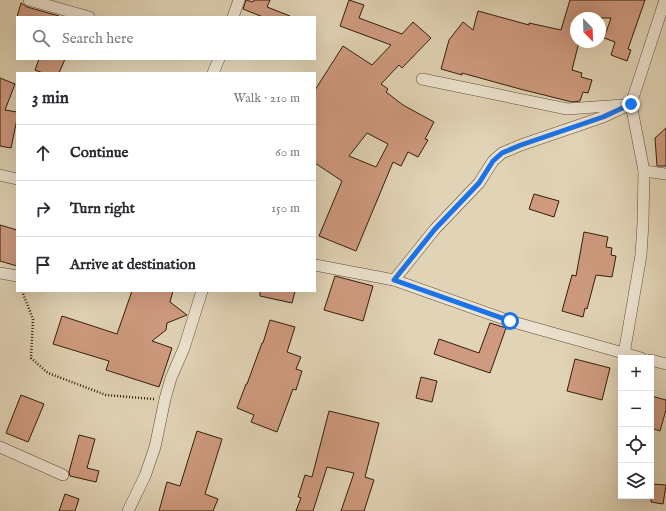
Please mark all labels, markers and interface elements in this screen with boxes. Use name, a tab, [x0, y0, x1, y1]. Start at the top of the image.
north arrow	[570, 12, 606, 48]
search box	[16, 16, 316, 60]
icon: search	[30, 27, 52, 49]
text: Search here	[62, 29, 133, 48]
text: 3 min	[32, 88, 69, 109]
text: Walk · 210 m	[234, 90, 300, 107]
route end	[622, 95, 640, 113]
icon: ahead	[32, 142, 54, 164]
text: Continue	[70, 143, 128, 162]
text: 60 m	[275, 144, 300, 161]
icon: right	[32, 198, 54, 220]
text: Turn right	[70, 199, 135, 218]
text: 150 m	[271, 200, 300, 217]
icon: arrive	[32, 254, 54, 276]
text: Arrive at destination	[70, 255, 196, 274]
route start	[501, 312, 519, 330]
map controls	[618, 355, 654, 499]
button: +	[618, 355, 654, 391]
button: −	[618, 391, 654, 427]
button: locate	[618, 427, 654, 463]
button: layers	[618, 463, 654, 499]

